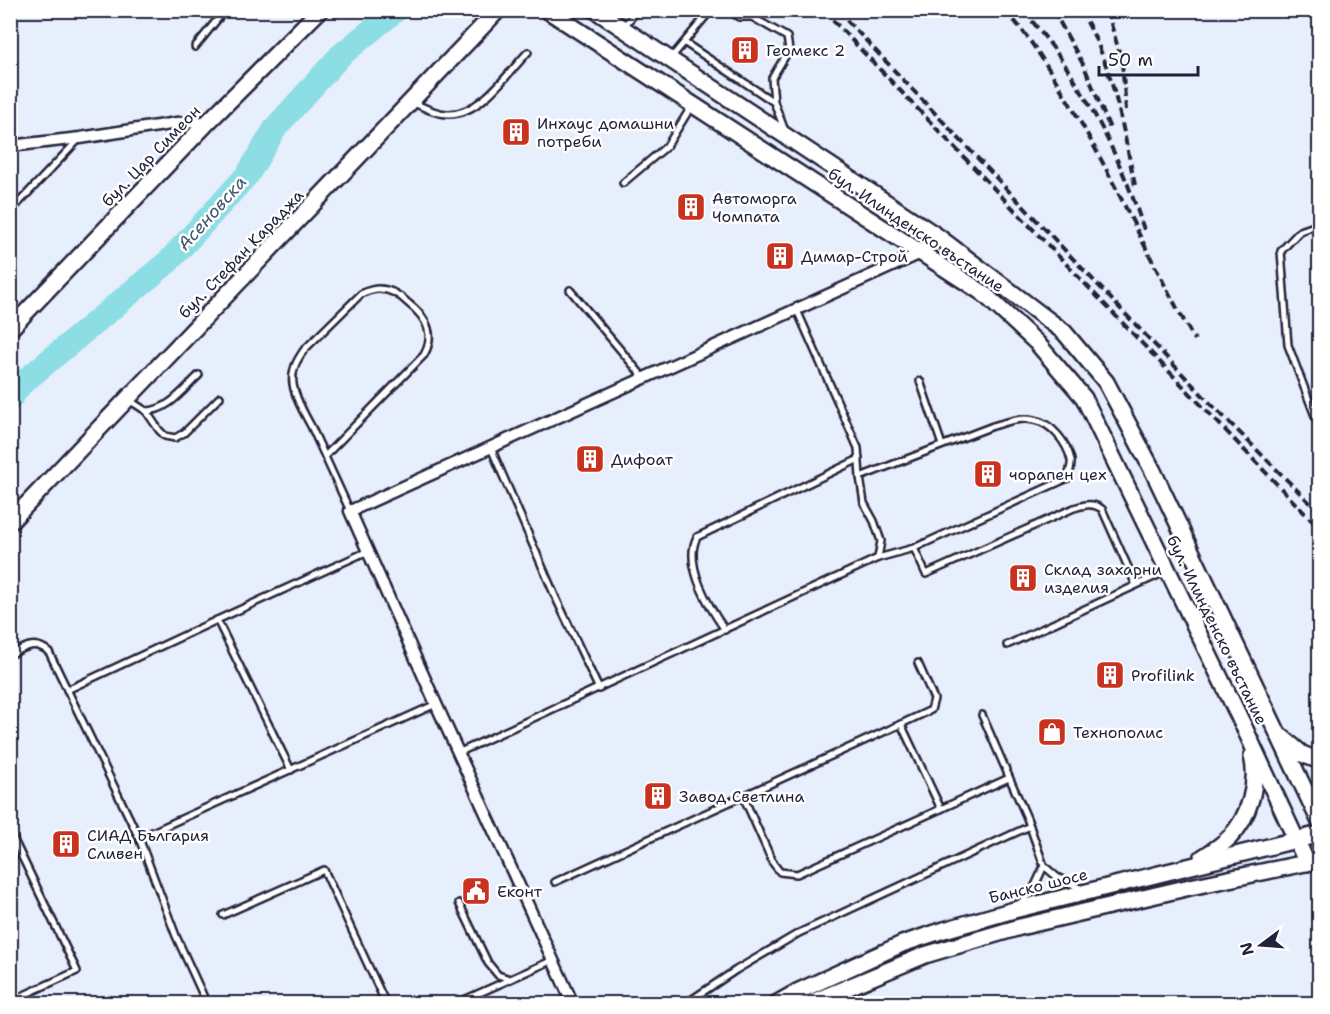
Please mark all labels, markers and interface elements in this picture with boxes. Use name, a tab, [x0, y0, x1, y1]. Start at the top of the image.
building icon: Геомекс 2	[729, 34, 761, 66]
scale bar	[1099, 39, 1198, 77]
place label: Геомекс 2	[766, 40, 845, 61]
text: 50 m	[1108, 48, 1153, 72]
street label: бул. Цар Симеон	[97, 101, 205, 211]
place label: Инхаус домашни потреби	[537, 113, 674, 152]
building icon: Инхаус домашни потреби	[500, 116, 532, 148]
street label: бул. Илинденско въстание	[824, 163, 1008, 297]
water label: Асеновска	[172, 170, 252, 256]
street label: бул. Стефан Караджа	[174, 185, 308, 323]
place label: Автоморга Чомпата	[712, 188, 797, 227]
building icon: Автоморга Чомпата	[675, 191, 707, 223]
building icon: Димар-Строй	[764, 240, 796, 272]
place label: Димар-Строй	[801, 246, 908, 267]
building icon: Дифоат	[574, 443, 606, 475]
place label: Дифоат	[611, 449, 674, 470]
building icon: чорапен цех	[972, 458, 1004, 490]
place label: чорапен цех	[1009, 464, 1107, 485]
street label: бул. Илинденско въстание	[1162, 532, 1272, 728]
place label: Склад захарни изделия	[1044, 559, 1162, 598]
building icon: Склад захарни изделия	[1007, 562, 1039, 594]
building icon: Profilink	[1094, 659, 1126, 691]
place label: Profilink	[1131, 665, 1195, 686]
shop icon: Технополис	[1036, 716, 1068, 748]
place label: Технополис	[1073, 722, 1163, 743]
building icon: Завод Светлина	[642, 780, 674, 812]
place label: Завод Светлина	[679, 786, 804, 807]
place label: СИАД България Сливен	[87, 825, 209, 864]
building icon: СИАД България Сливен	[50, 828, 82, 860]
street label: Банско шосе	[986, 864, 1090, 908]
public building icon: Еконт	[460, 875, 492, 907]
place label: Еконт	[497, 881, 543, 902]
north arrow	[1231, 915, 1291, 975]
text: N	[1235, 940, 1259, 958]

